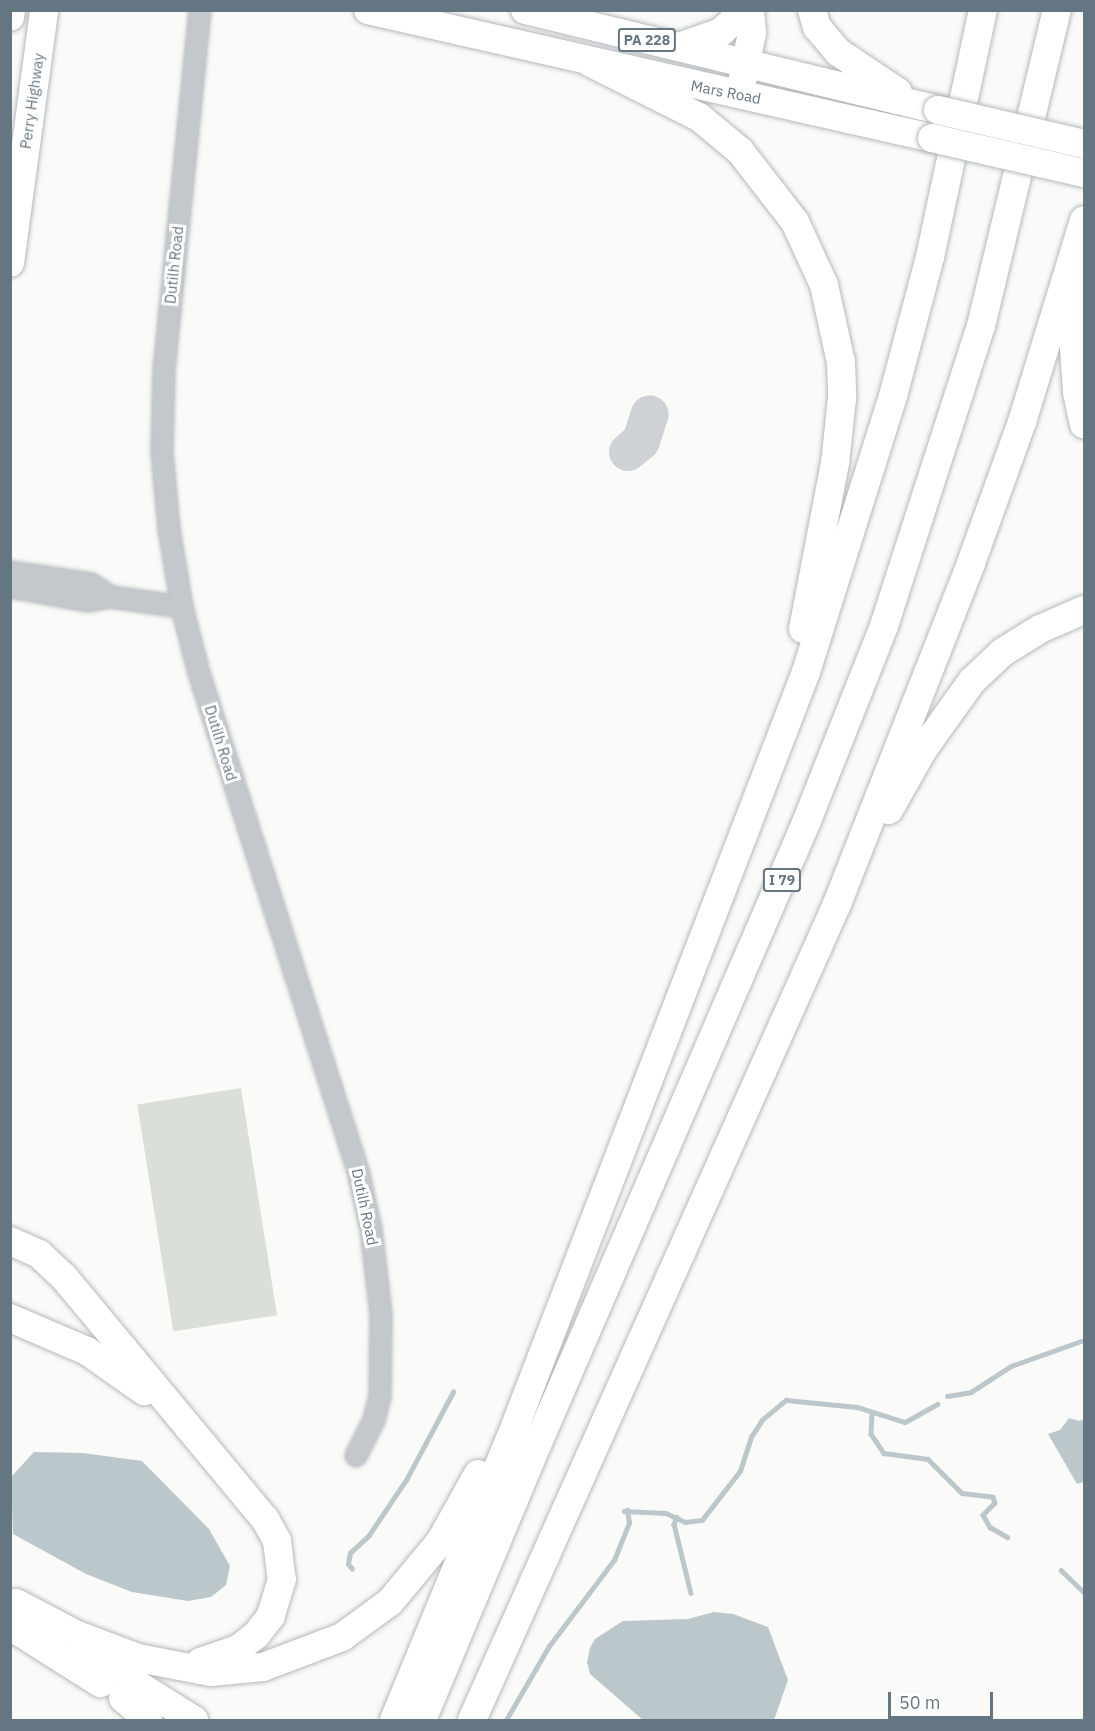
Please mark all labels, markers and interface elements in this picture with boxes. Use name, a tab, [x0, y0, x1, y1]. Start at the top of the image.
road number: PA 228	[617, 29, 677, 51]
street label: Perry Highway	[16, 52, 48, 150]
street label: Mars Road	[689, 76, 763, 108]
street label: Dutilh Road	[161, 225, 187, 305]
street label: Dutilh Road	[201, 703, 241, 783]
road number: I 79	[762, 869, 802, 891]
street label: Dutilh Road	[348, 1167, 382, 1247]
scale bar	[891, 1680, 996, 1718]
text: 50 m	[899, 1691, 941, 1714]

